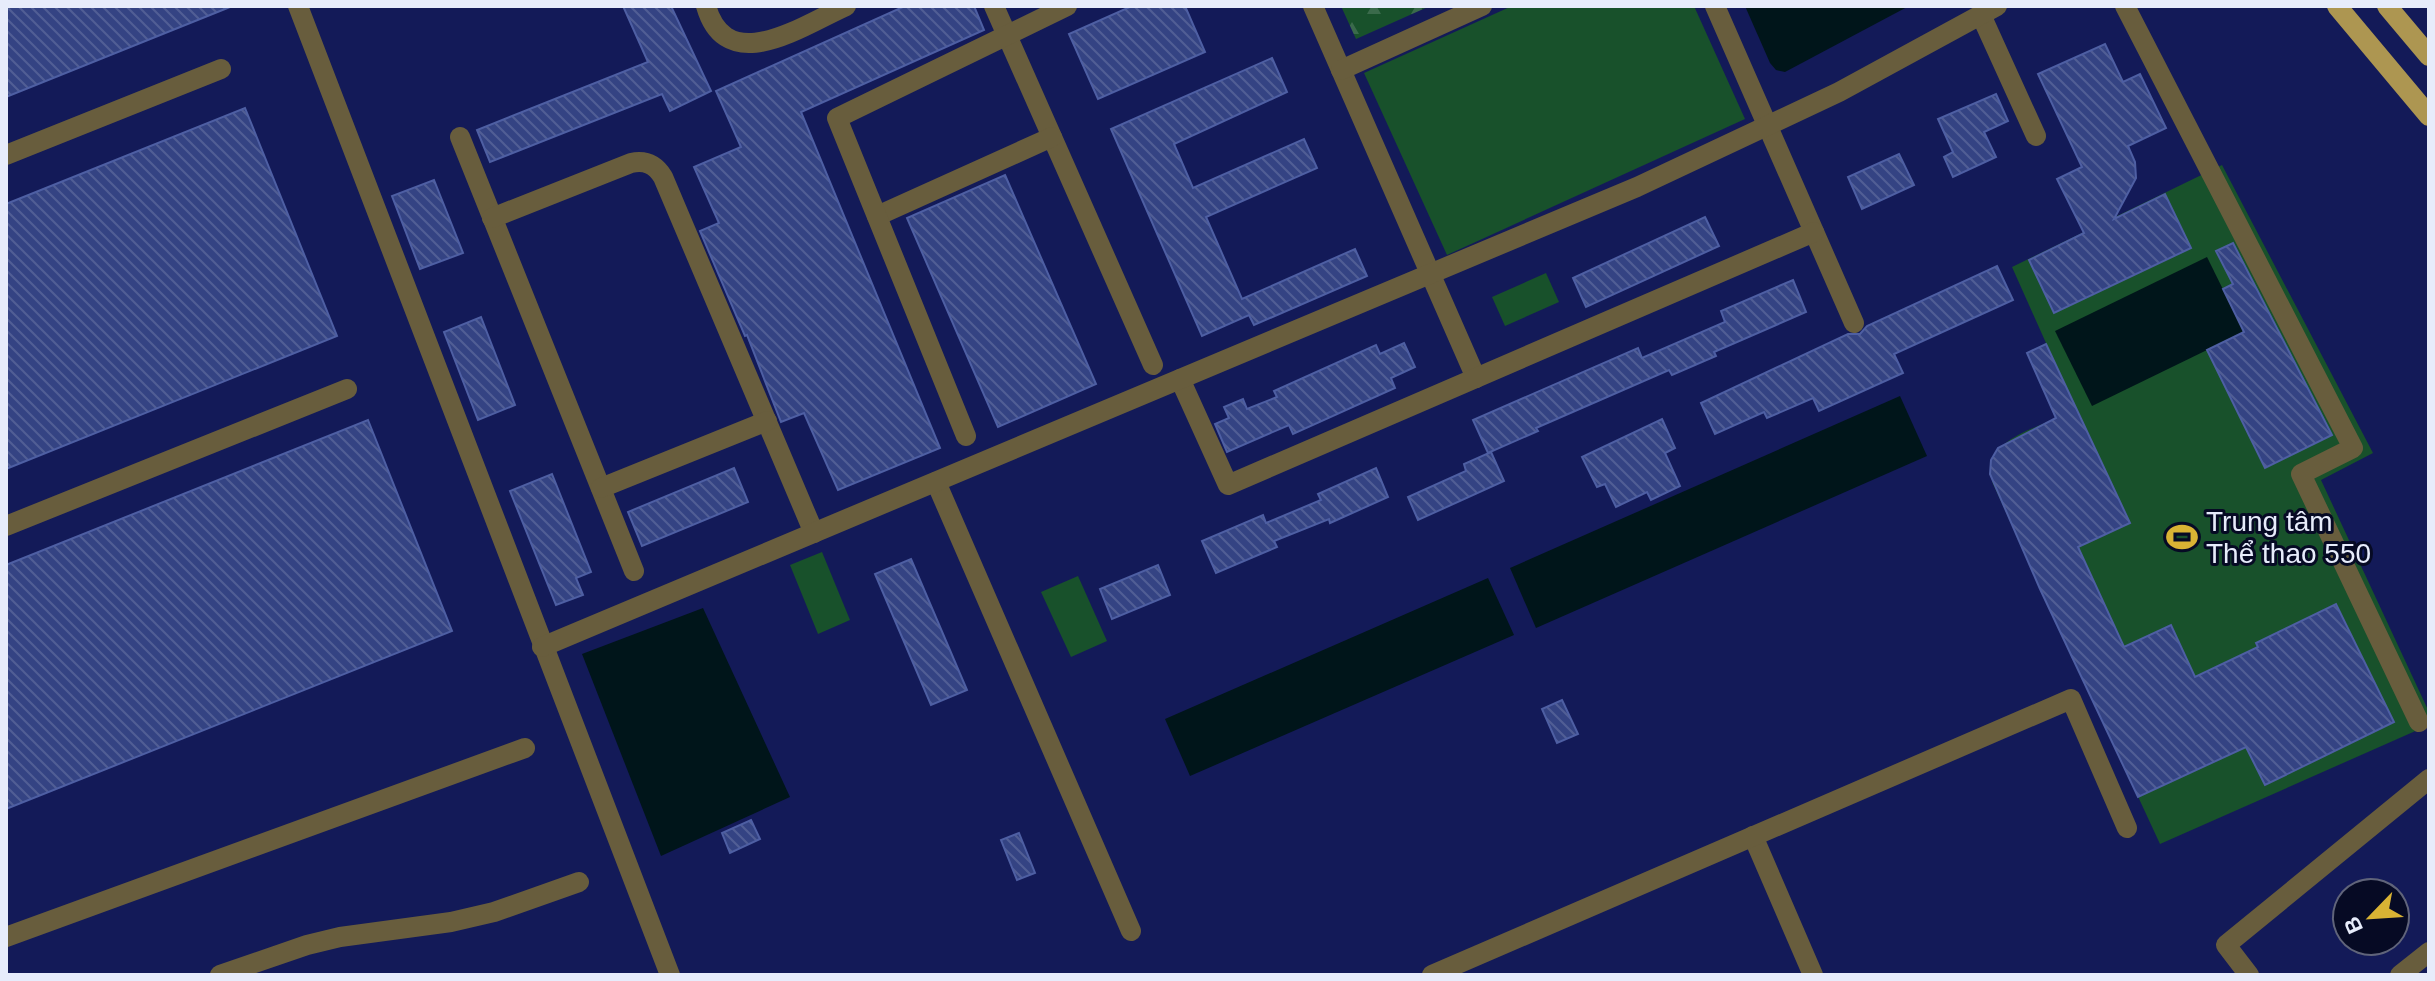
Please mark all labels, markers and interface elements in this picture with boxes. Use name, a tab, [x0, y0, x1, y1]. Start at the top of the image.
place label: Trung tâm Thể thao 550	[2206, 506, 2371, 569]
sports icon: Trung tâm Thể thao 550	[2165, 520, 2199, 554]
north arrow	[2331, 877, 2411, 957]
text: B	[2339, 913, 2368, 938]

